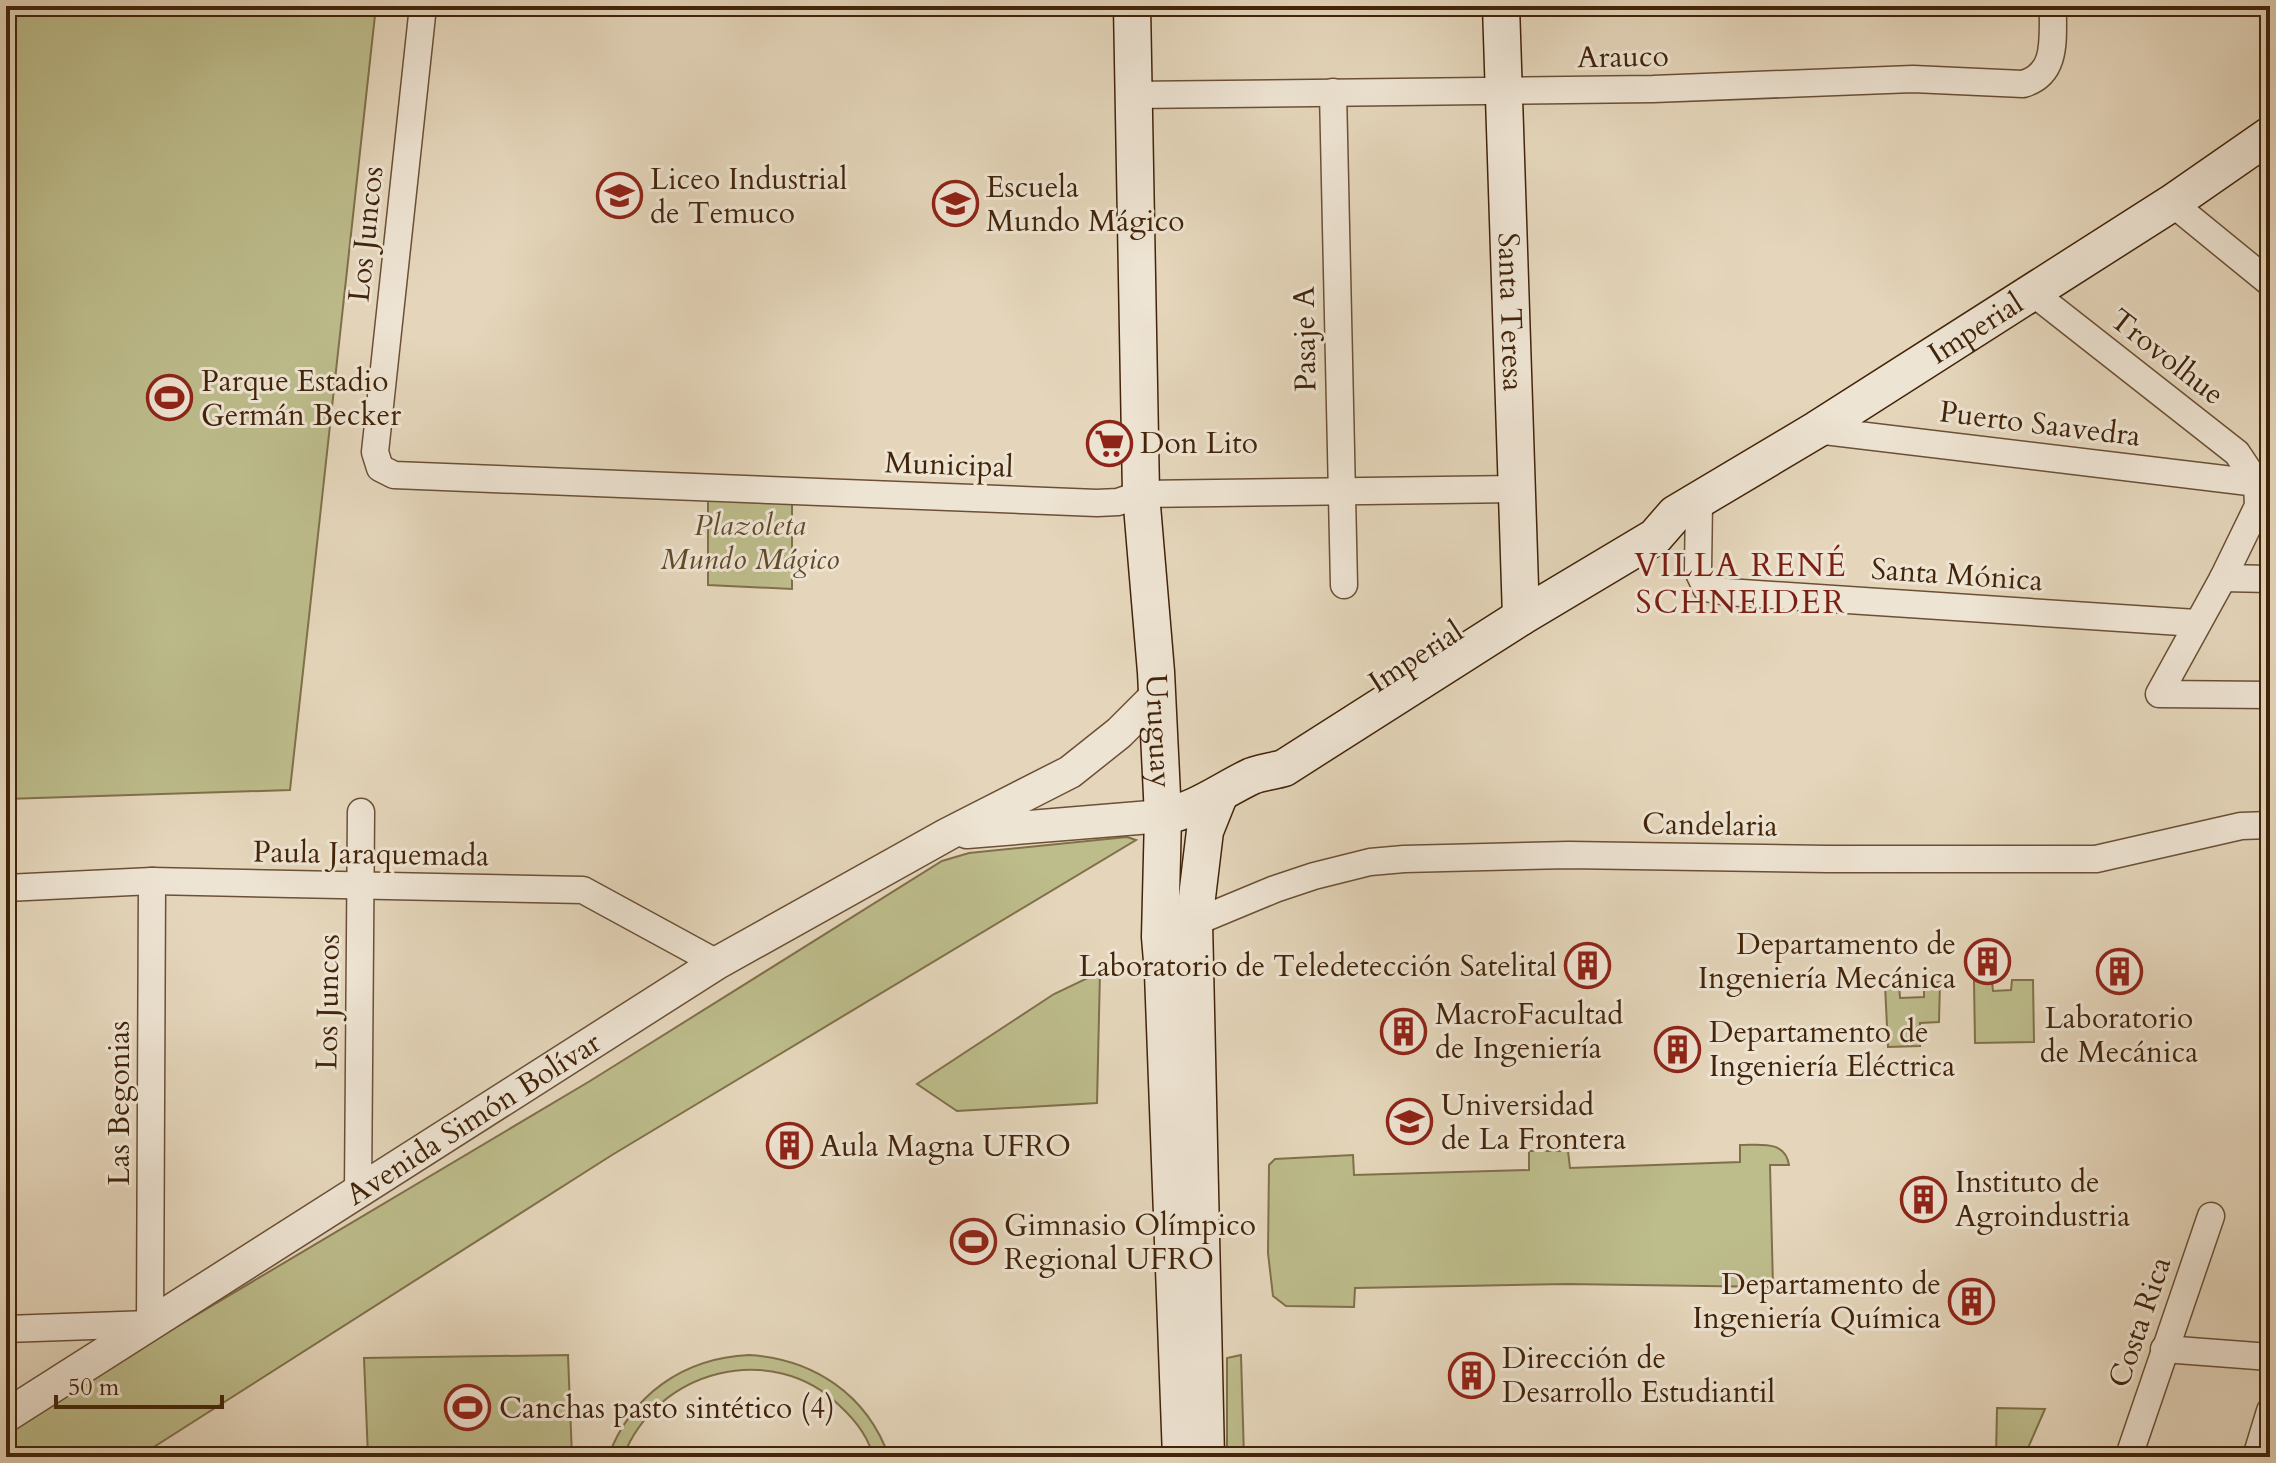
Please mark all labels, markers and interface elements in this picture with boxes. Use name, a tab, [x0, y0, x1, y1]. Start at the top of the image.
street label: Arauco	[1577, 36, 1669, 78]
place label: Liceo Industrial de Temuco	[650, 159, 848, 234]
street label: Los Juncos	[339, 164, 393, 304]
place label: Escuela Mundo Mágico	[986, 167, 1184, 242]
school or university icon: Liceo Industrial de Temuco	[595, 172, 643, 220]
school or university icon: Escuela Mundo Mágico	[931, 180, 979, 228]
street label: Santa Teresa	[1488, 232, 1534, 392]
street label: Imperial	[1920, 282, 2031, 374]
street label: Pasaje A	[1284, 285, 1326, 392]
street label: Trovolhue	[2101, 299, 2233, 415]
place label: Parque Estadio Germán Becker	[201, 361, 401, 436]
sports icon: Parque Estadio Germán Becker	[146, 374, 194, 422]
street label: Puerto Saavedra	[1937, 391, 2143, 457]
supermarket icon: Don Lito	[1085, 419, 1133, 467]
place label: Don Lito	[1140, 423, 1258, 464]
street label: Municipal	[884, 442, 1014, 488]
park label: Plazoleta Mundo Mágico	[661, 505, 839, 580]
district label: VILLA RENÉ SCHNEIDER	[1634, 544, 1848, 625]
street label: Santa Mónica	[1870, 549, 2044, 601]
street label: Imperial	[1361, 611, 1472, 703]
street label: Uruguay	[1136, 673, 1182, 789]
street label: Candelaria	[1642, 803, 1778, 847]
street label: Paula Jaraquemada	[253, 831, 490, 877]
place label: Departamento de Ingeniería Mecánica	[1698, 924, 1956, 999]
street label: Los Juncos	[306, 934, 350, 1070]
building icon: Departamento de Ingeniería Mecánica	[1963, 937, 2011, 985]
building icon: Laboratorio de Teledetección Satelital	[1564, 942, 1612, 990]
place label: Laboratorio de Teledetección Satelital	[1079, 946, 1557, 987]
building icon: Laboratorio de Mecánica	[2095, 948, 2143, 996]
place label: MacroFacultad de Ingeniería	[1435, 994, 1623, 1069]
place label: Laboratorio de Mecánica	[2040, 998, 2198, 1073]
building icon: MacroFacultad de Ingeniería	[1380, 1007, 1428, 1055]
place label: Departamento de Ingeniería Eléctrica	[1709, 1012, 1955, 1087]
street label: Las Begonias	[99, 1021, 140, 1185]
street label: Avenida Simón Bolívar	[338, 1022, 609, 1215]
building icon: Departamento de Ingeniería Eléctrica	[1654, 1025, 1702, 1073]
place label: Universidad de La Frontera	[1441, 1085, 1626, 1160]
school or university icon: Universidad de La Frontera	[1386, 1098, 1434, 1146]
building icon: Aula Magna UFRO	[765, 1122, 813, 1170]
place label: Aula Magna UFRO	[820, 1126, 1071, 1167]
place label: Instituto de Agroindustria	[1955, 1162, 2130, 1237]
building icon: Instituto de Agroindustria	[1900, 1175, 1948, 1223]
place label: Gimnasio Olímpico Regional UFRO	[1004, 1205, 1256, 1280]
sports icon: Gimnasio Olímpico Regional UFRO	[949, 1218, 997, 1266]
street label: Costa Rica	[2099, 1251, 2181, 1393]
place label: Departamento de Ingeniería Química	[1693, 1264, 1941, 1339]
building icon: Departamento de Ingeniería Química	[1948, 1277, 1996, 1325]
place label: Dirección de Desarrollo Estudiantil	[1502, 1338, 1775, 1413]
building icon: Dirección de Desarrollo Estudiantil	[1447, 1351, 1495, 1399]
scale bar	[56, 1359, 222, 1409]
text: 50 m	[68, 1371, 120, 1404]
sports icon: Canchas pasto sintético (4)	[444, 1384, 492, 1432]
place label: Canchas pasto sintético (4)	[499, 1388, 835, 1429]

